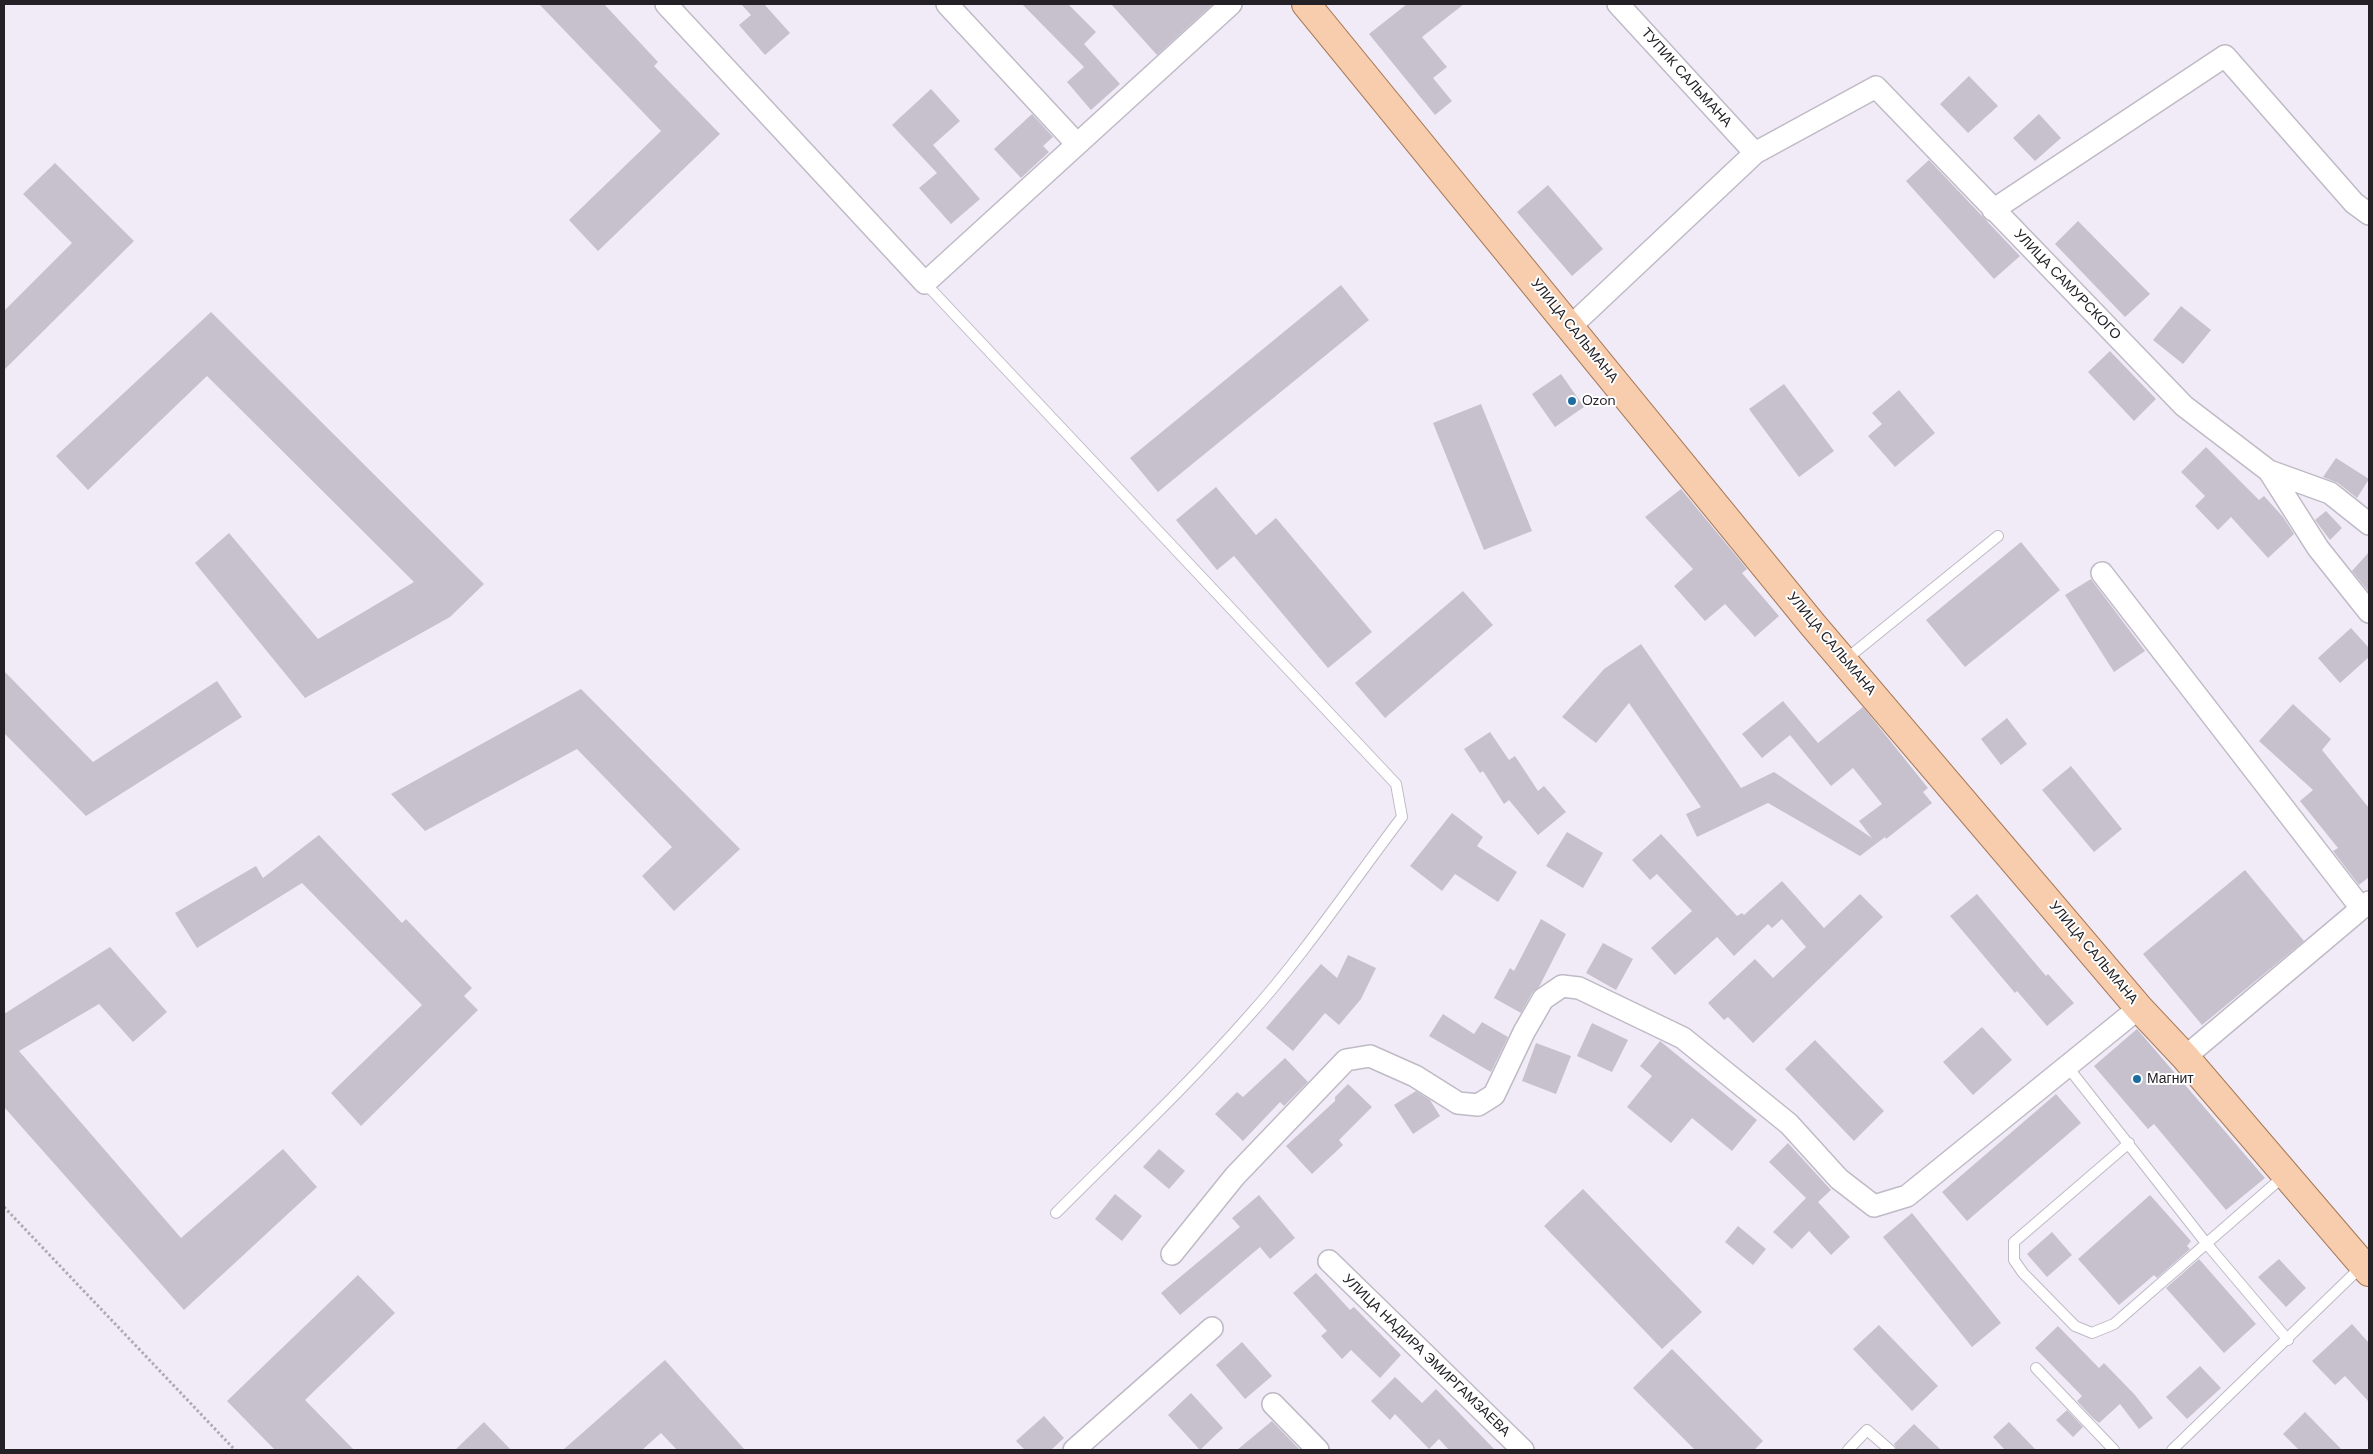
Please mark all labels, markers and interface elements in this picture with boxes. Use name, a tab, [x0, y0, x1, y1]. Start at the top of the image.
street label: ТУПИК САЛЬМАНА	[1637, 25, 1735, 131]
street label: УЛИЦА САМУРСКОГО	[2010, 226, 2124, 344]
street label: УЛИЦА САЛЬМАНА	[1527, 276, 1621, 386]
place label: Ozon	[1582, 393, 1616, 409]
marker: Ozon	[1566, 395, 1578, 407]
street label: УЛИЦА САЛЬМАНА	[1783, 589, 1879, 699]
street label: УЛИЦА САЛЬМАНА	[2045, 898, 2141, 1008]
place label: Магнит	[2147, 1071, 2194, 1087]
marker: Магнит	[2131, 1073, 2143, 1085]
street label: УЛИЦА НАДИРА ЭМИРГАМЗАЕВА	[1339, 1271, 1513, 1441]

